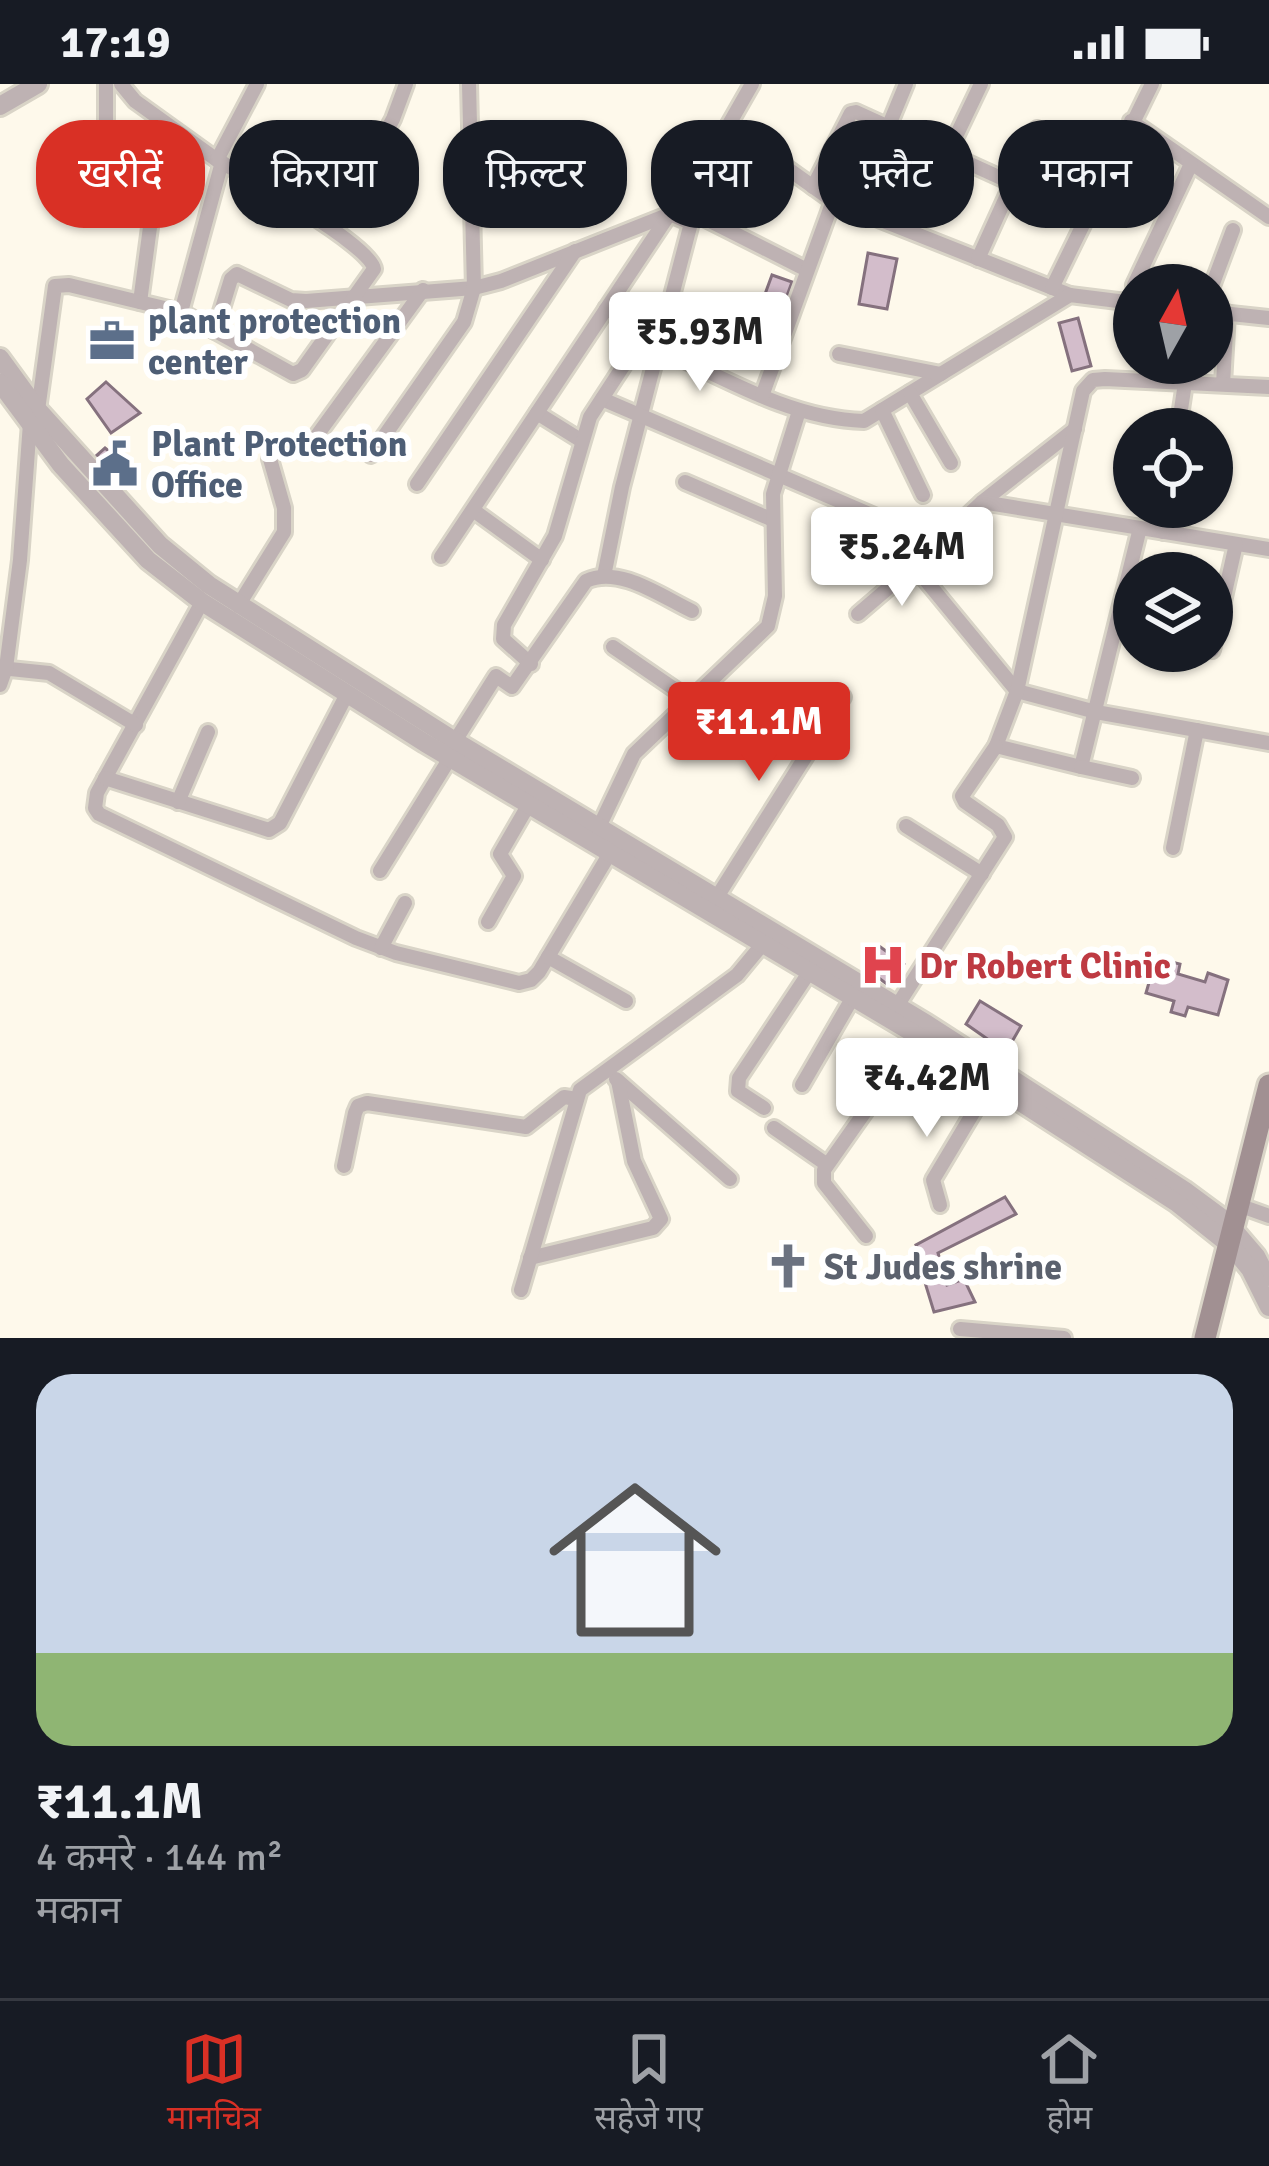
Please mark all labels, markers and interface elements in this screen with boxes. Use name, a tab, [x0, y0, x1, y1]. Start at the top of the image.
text: 17:19	[60, 15, 170, 70]
chip: खरीदें	[36, 120, 205, 228]
chip: किराया	[229, 120, 419, 228]
chip: फ़िल्टर	[443, 120, 627, 228]
chip: नया	[651, 120, 794, 228]
chip: फ़्लैट	[818, 120, 974, 228]
chip: मकान	[998, 120, 1174, 228]
north arrow	[1113, 264, 1233, 384]
map controls	[1113, 264, 1233, 672]
pin: ₹5.93M	[602, 292, 798, 394]
place label: plant protection center	[148, 299, 401, 385]
text: ₹5.93M	[636, 307, 764, 355]
office icon: plant protection center	[87, 316, 137, 366]
button: locate	[1113, 408, 1233, 528]
place label: Plant Protection Office	[151, 422, 407, 508]
public building icon: Plant Protection Office	[90, 439, 140, 489]
pin: ₹5.24M	[804, 507, 1000, 609]
text: ₹5.24M	[838, 522, 966, 570]
button: layers	[1113, 552, 1233, 672]
pin: ₹11.1M	[661, 682, 857, 784]
text: ₹11.1M	[695, 697, 823, 745]
hospital icon: Dr Robert Clinic	[858, 940, 908, 990]
place label: Dr Robert Clinic	[919, 944, 1171, 989]
pin: ₹4.42M	[829, 1038, 1025, 1140]
text: ₹4.42M	[863, 1053, 991, 1101]
church icon: St Judes shrine	[763, 1241, 813, 1291]
place label: St Judes shrine	[824, 1245, 1062, 1290]
icon: home	[527, 1452, 743, 1668]
text: ₹11.1M	[36, 1770, 203, 1833]
text: 4 कमरे · 144 m²	[36, 1833, 283, 1881]
text: मकान	[36, 1886, 121, 1934]
tab: मानचित्र	[167, 2026, 261, 2142]
tab: सहेजे गए	[594, 2026, 703, 2142]
tab: होम	[1036, 2026, 1102, 2142]

